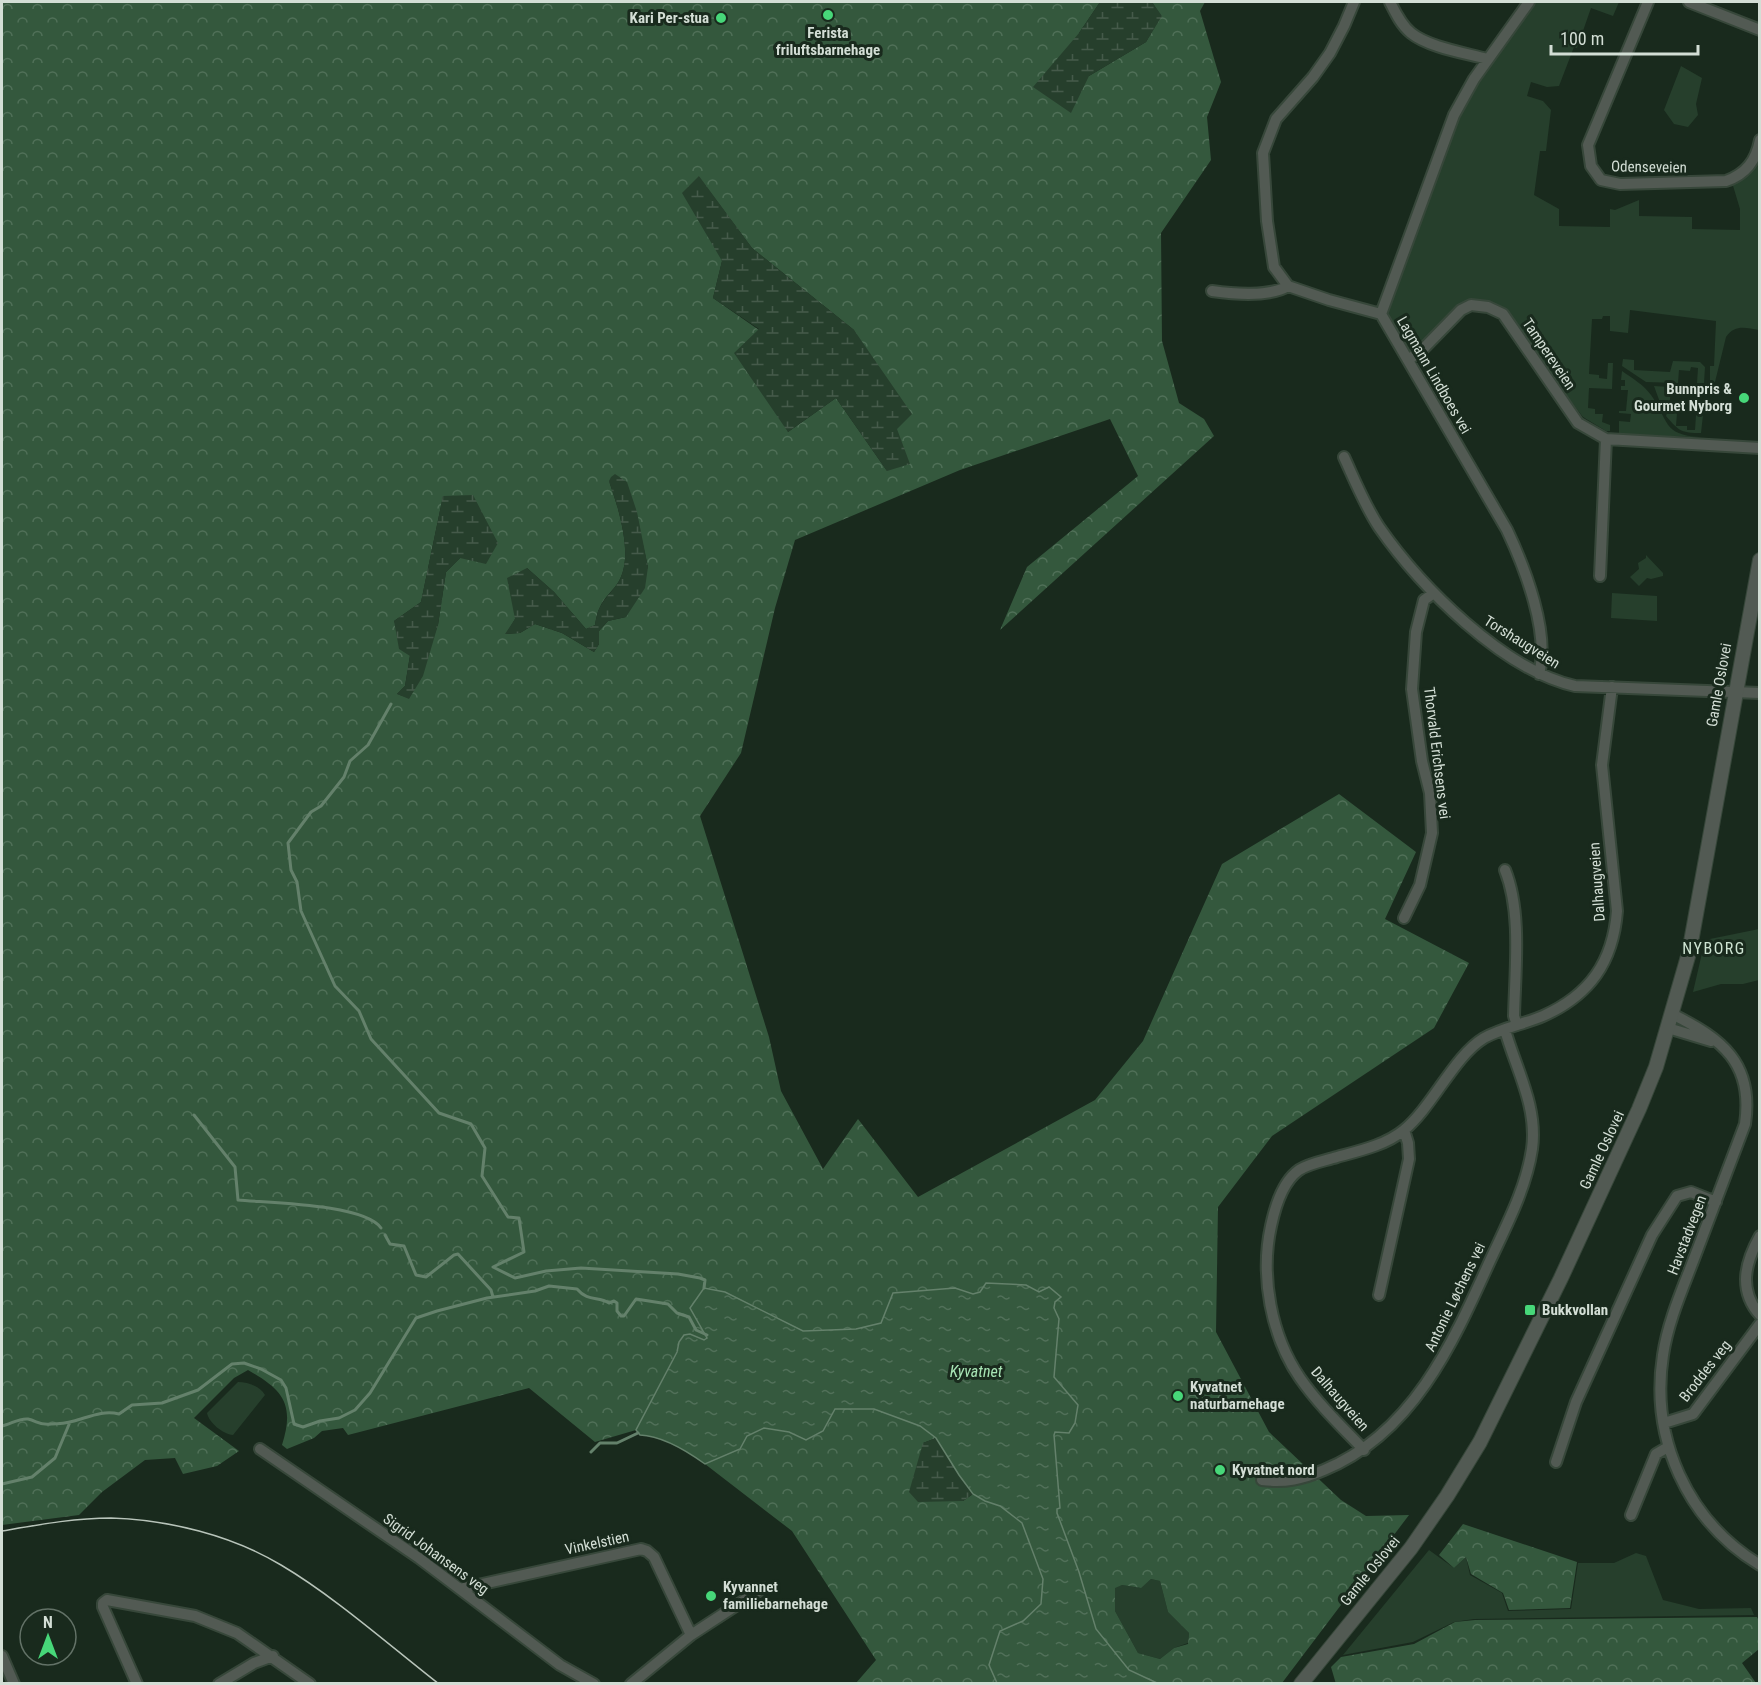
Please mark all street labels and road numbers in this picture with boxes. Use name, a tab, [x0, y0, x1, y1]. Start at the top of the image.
street label: Odenseveien	[1611, 157, 1687, 177]
street label: Lagmann Lindboes vei	[1393, 313, 1475, 437]
street label: Tampereveien	[1519, 315, 1579, 393]
street label: Torshaugveien	[1481, 612, 1563, 672]
street label: Gamle Oslovei	[1703, 642, 1735, 728]
street label: Thorvald Erichsens vei	[1420, 686, 1454, 820]
street label: Dalhaugveien	[1585, 842, 1609, 922]
street label: Gamle Oslovei	[1576, 1108, 1628, 1192]
street label: Havstadvegen	[1664, 1193, 1710, 1277]
street label: Antonie Løchens vei	[1421, 1240, 1489, 1354]
street label: Broddes veg	[1675, 1337, 1735, 1405]
street label: Dalhaugveien	[1307, 1363, 1373, 1435]
street label: Sigrid Johansens veg	[380, 1510, 492, 1598]
street label: Vinkelstien	[563, 1527, 631, 1559]
street label: Gamle Oslovei	[1336, 1532, 1404, 1610]

